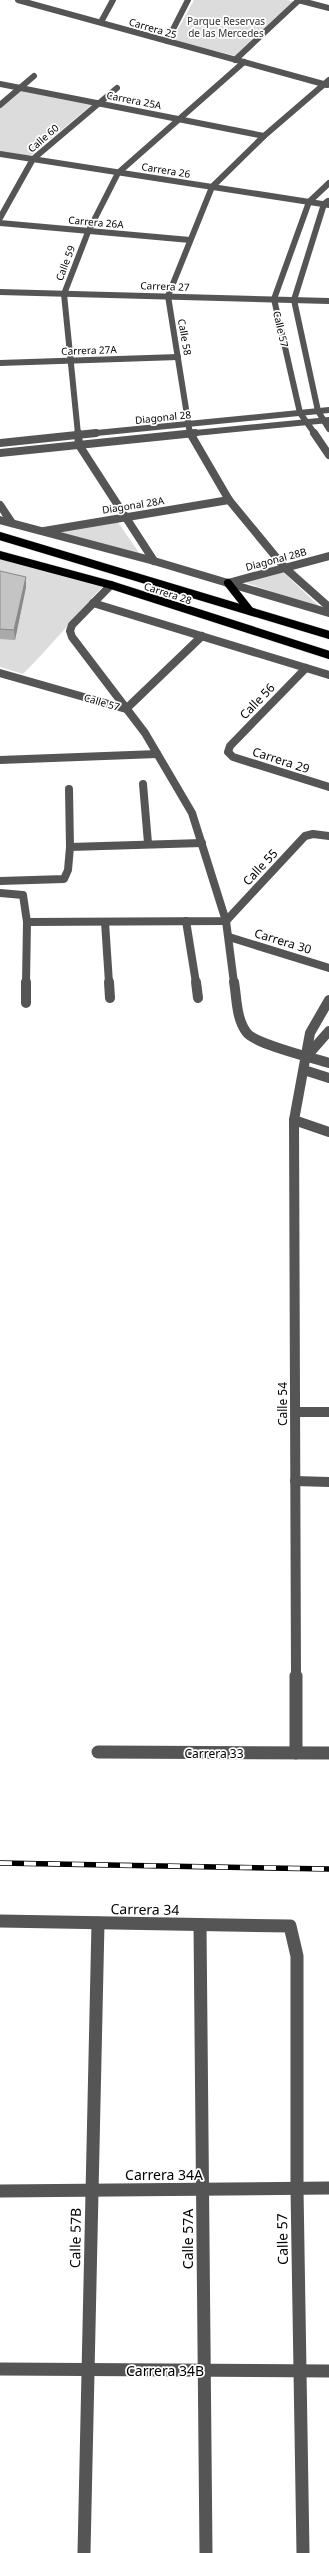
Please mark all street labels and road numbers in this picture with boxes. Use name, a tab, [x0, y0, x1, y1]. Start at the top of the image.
street label: Carrera 25	[127, 14, 179, 42]
street label: Carrera 25A	[105, 88, 163, 112]
street label: Calle 60	[25, 120, 62, 155]
street label: Carrera 26	[141, 159, 192, 181]
street label: Carrera 26A	[68, 213, 125, 231]
street label: Calle 59	[52, 243, 78, 283]
street label: Carrera 27	[140, 278, 190, 294]
street label: Calle 57	[270, 310, 292, 349]
street label: Calle 58	[175, 318, 195, 357]
street label: Carrera 27A	[61, 342, 118, 358]
street label: Diagonal 28	[134, 407, 192, 427]
street label: Diagonal 28A	[101, 493, 166, 517]
street label: Diagonal 28B	[244, 544, 308, 574]
street label: Carrera 28	[142, 579, 194, 607]
street label: Calle 56	[236, 679, 279, 723]
street label: Calle 57	[82, 690, 122, 714]
street label: Carrera 29	[250, 743, 312, 777]
street label: Calle 55	[239, 845, 281, 889]
street label: Carrera 30	[252, 924, 314, 958]
street label: Calle 54	[274, 1382, 291, 1426]
street label: Carrera 33	[184, 1745, 244, 1762]
street label: Carrera 34	[110, 1899, 180, 1919]
street label: Carrera 34A	[125, 2165, 203, 2184]
street label: Calle 57B	[65, 2208, 85, 2268]
street label: Calle 57A	[178, 2209, 197, 2269]
street label: Calle 57	[272, 2213, 292, 2265]
street label: Carrera 34B	[126, 2361, 204, 2380]

